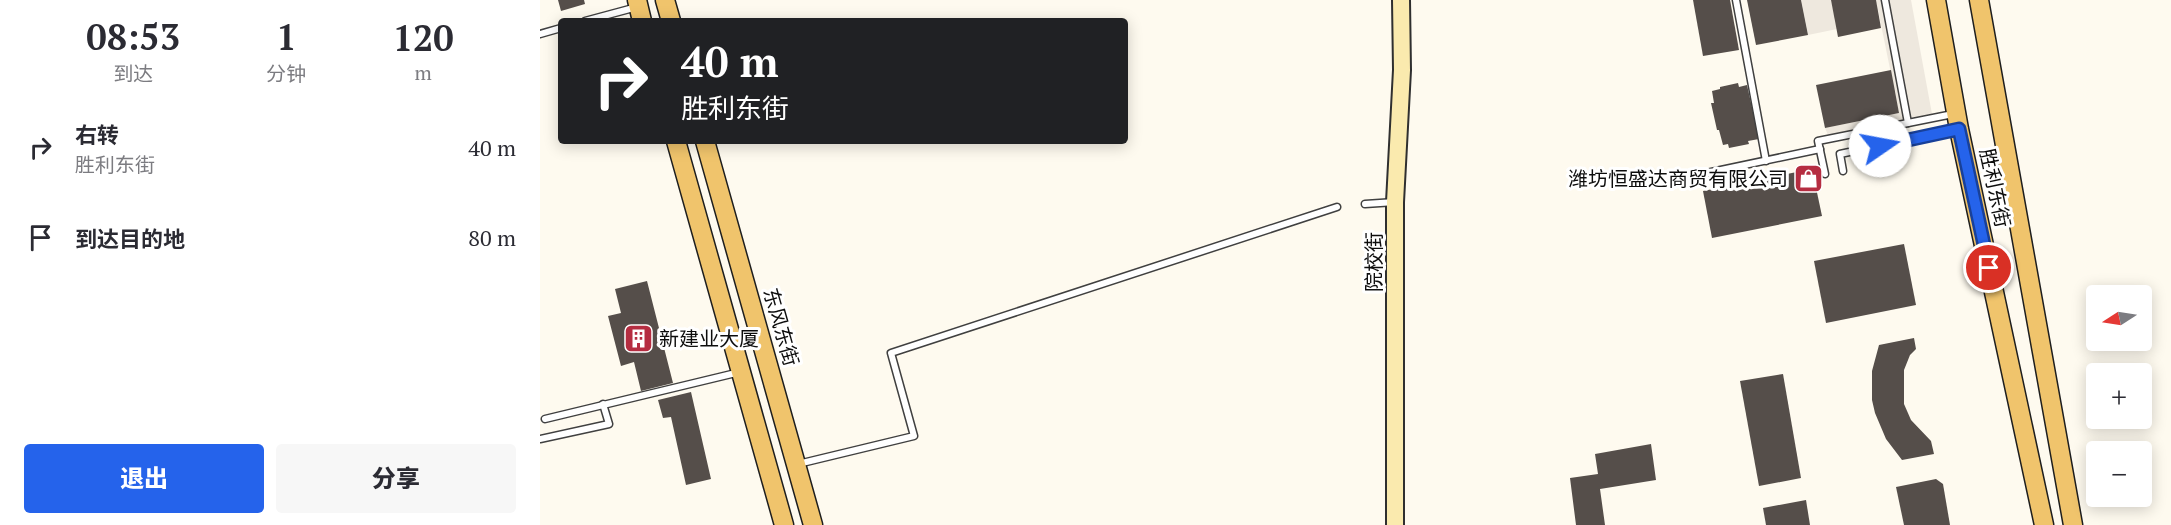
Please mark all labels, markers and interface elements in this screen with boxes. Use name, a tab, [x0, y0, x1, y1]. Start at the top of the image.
text: 08:53	[86, 13, 180, 60]
text: 1	[276, 13, 297, 60]
text: 120	[393, 14, 454, 61]
text: 40 m	[681, 33, 779, 89]
icon: right	[582, 42, 660, 120]
text: m	[415, 59, 432, 86]
text: 到达	[113, 60, 153, 87]
text: 分钟	[266, 60, 306, 87]
text: 胜利东街	[681, 90, 789, 126]
position arrow	[1848, 114, 1912, 178]
text: 右转	[75, 120, 119, 149]
icon: right	[24, 131, 57, 164]
text: 40 m	[468, 133, 516, 162]
street label: 胜利东街	[1974, 146, 2017, 230]
text: 胜利东街	[75, 151, 155, 178]
shop icon: 潍坊恒盛达商贸有限公司	[1793, 163, 1825, 195]
place label: 潍坊恒盛达商贸有限公司	[1568, 165, 1788, 192]
icon: arrive	[24, 221, 57, 254]
text: 80 m	[468, 223, 516, 252]
text: 到达目的地	[75, 224, 185, 253]
street label: 院校街	[1360, 232, 1387, 292]
pin	[1963, 242, 2014, 293]
icon: arrive	[1972, 251, 2005, 284]
street label: 东风东街	[757, 285, 805, 369]
north arrow	[2086, 285, 2152, 351]
map controls	[2086, 285, 2152, 507]
building icon: 新建业大厦	[622, 323, 654, 355]
place label: 新建业大厦	[659, 325, 759, 352]
button: +	[2086, 363, 2152, 429]
button: −	[2086, 441, 2152, 507]
button: 退出	[24, 444, 264, 513]
button: 分享	[276, 444, 516, 513]

